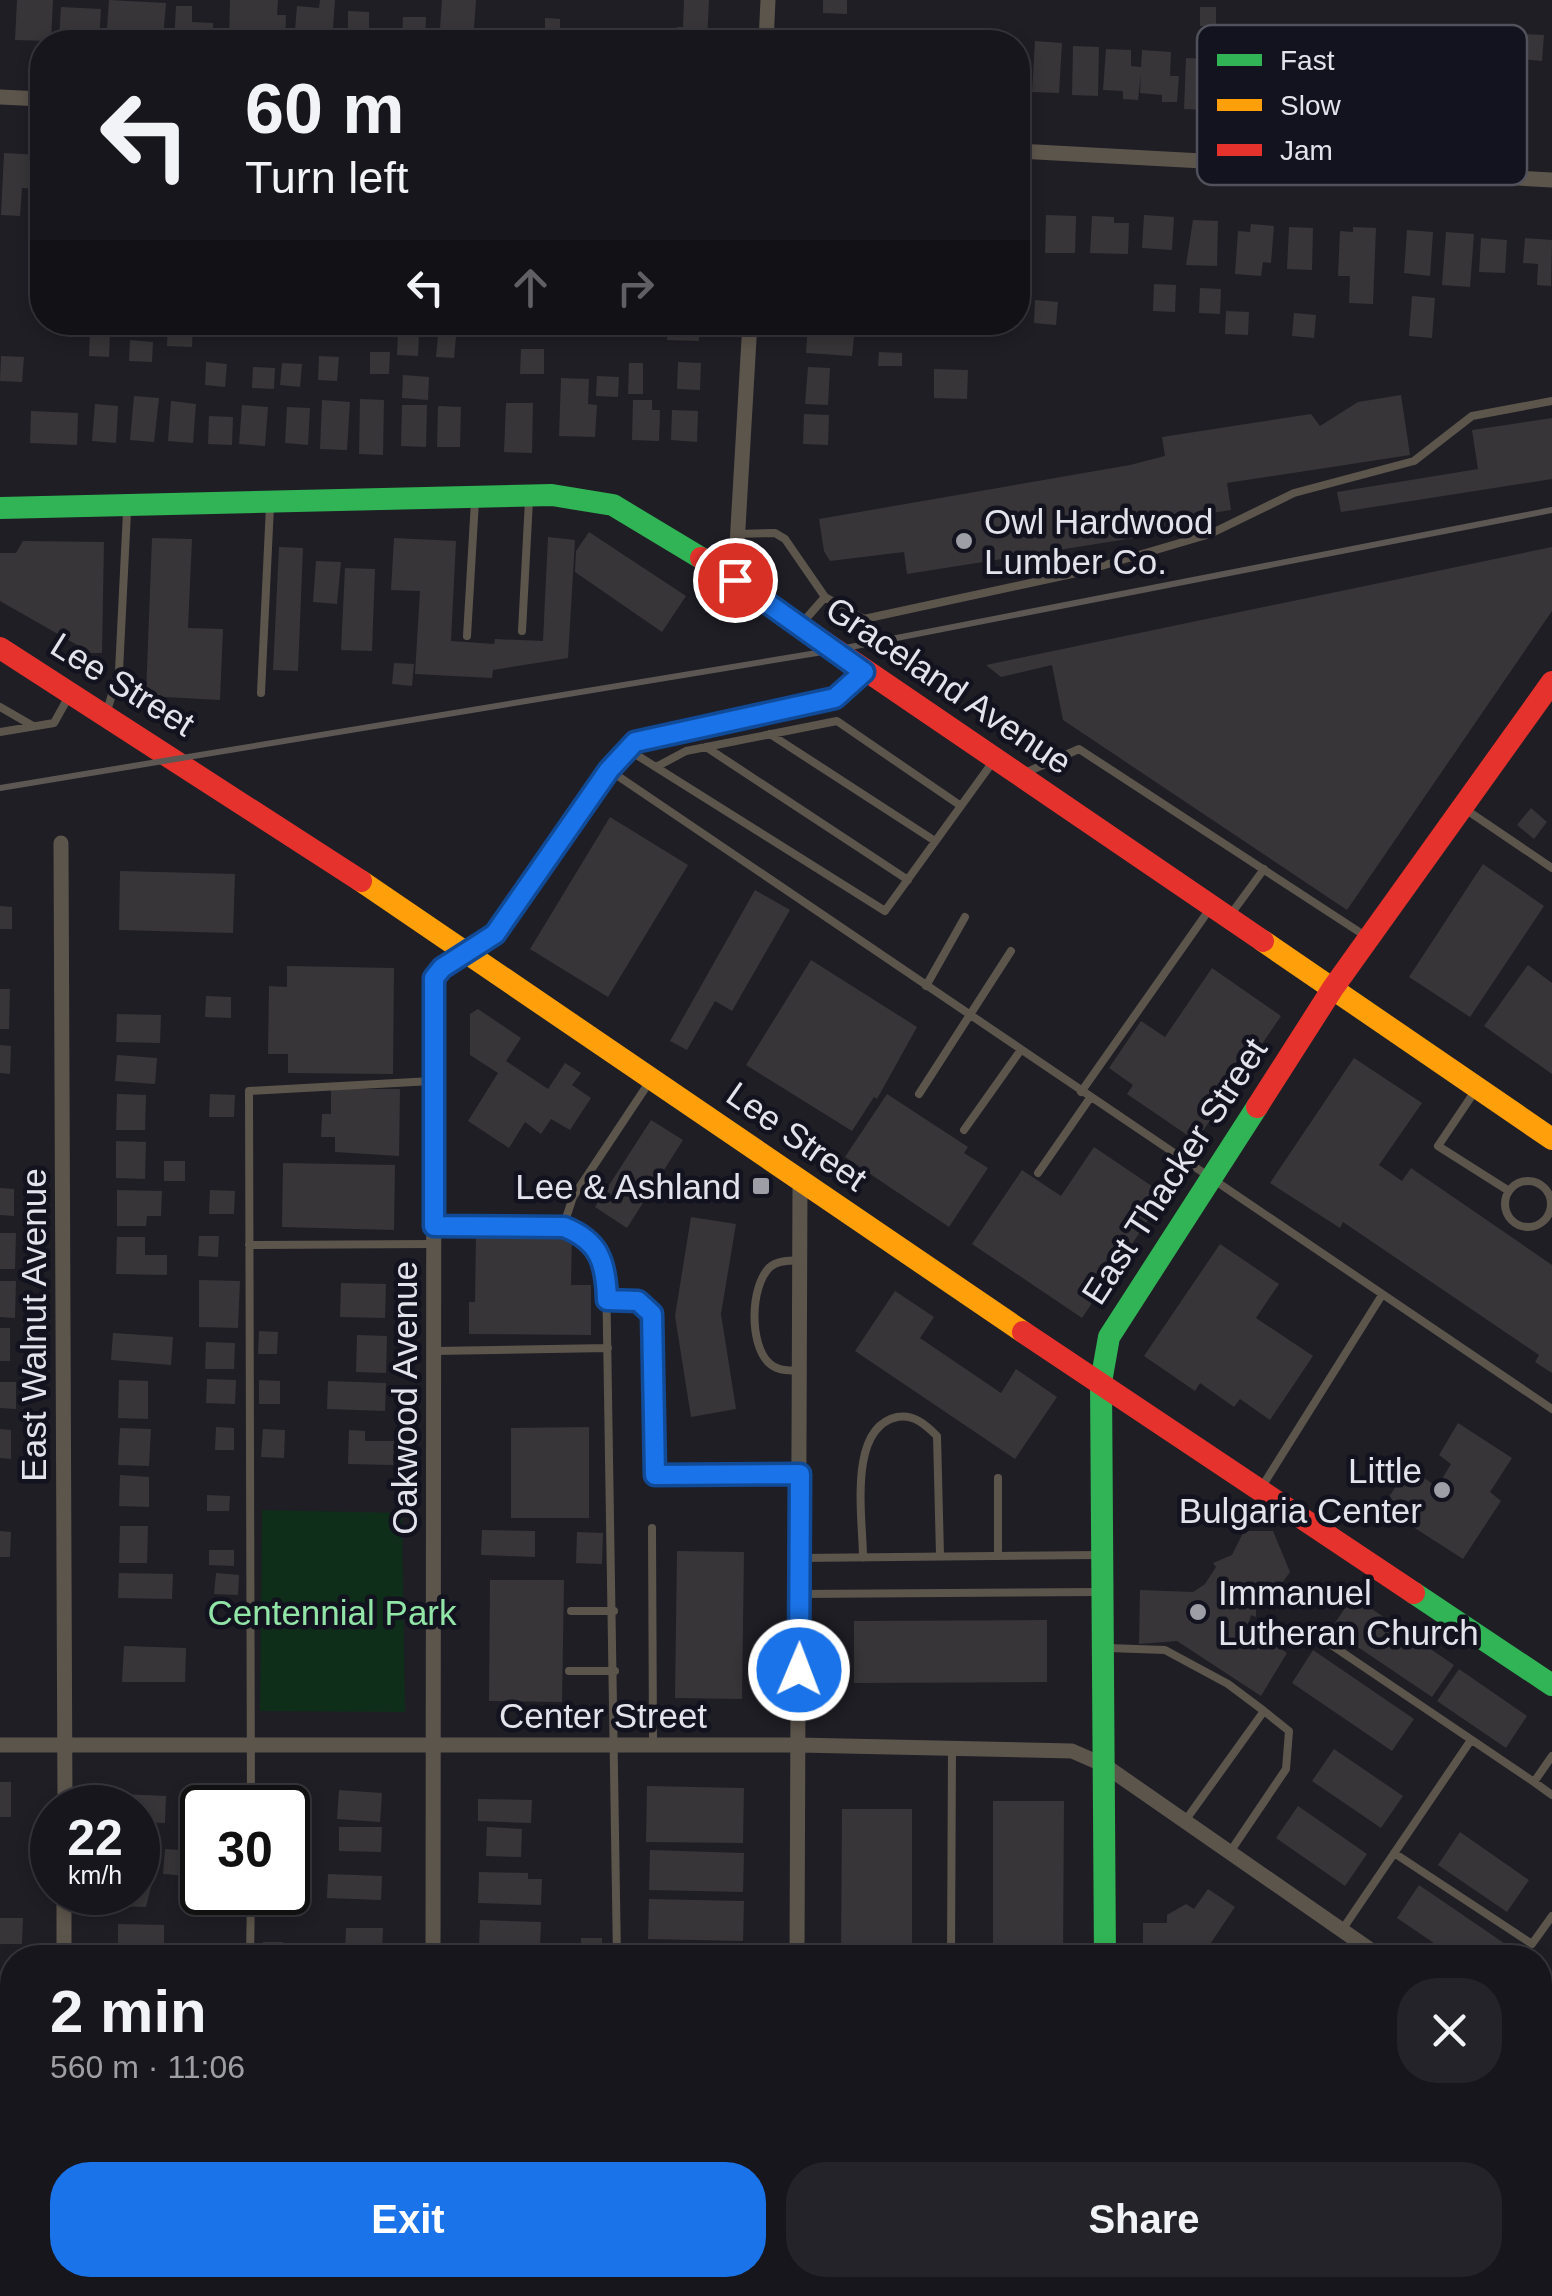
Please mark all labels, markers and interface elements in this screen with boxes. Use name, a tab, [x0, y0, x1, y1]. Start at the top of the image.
legend	[1197, 25, 1527, 185]
text: Fast	[1280, 45, 1335, 76]
icon: left	[80, 70, 210, 200]
text: 60 m	[245, 70, 405, 148]
text: Slow	[1280, 90, 1341, 121]
text: Jam	[1280, 135, 1333, 166]
text: Turn left	[245, 152, 408, 203]
icon: left	[398, 260, 453, 315]
icon: ahead	[503, 260, 558, 315]
icon: right	[608, 260, 663, 315]
place label: Owl Hardwood Lumber Co.	[984, 502, 1214, 581]
marker: Owl Hardwood Lumber Co.	[953, 530, 975, 552]
pin	[693, 538, 778, 623]
icon: arrive	[708, 553, 763, 608]
street label: Graceland Avenue	[819, 588, 1079, 782]
street label: Lee Street	[44, 625, 202, 743]
street label: East Thacker Street	[1074, 1031, 1275, 1311]
street label: Lee Street	[720, 1074, 875, 1198]
place label: Lee & Ashland	[515, 1167, 741, 1206]
street label: East Walnut Avenue	[14, 1168, 53, 1482]
marker: Lee & Ashland	[750, 1175, 772, 1197]
street label: Oakwood Avenue	[385, 1261, 424, 1535]
place label: Little Bulgaria Center	[1179, 1451, 1422, 1530]
marker: Little Bulgaria Center	[1431, 1479, 1453, 1501]
place label: Immanuel Lutheran Church	[1218, 1573, 1479, 1652]
park label: Centennial Park	[207, 1593, 457, 1632]
marker: Immanuel Lutheran Church	[1187, 1601, 1209, 1623]
position arrow	[747, 1618, 851, 1722]
street label: Center Street	[499, 1696, 707, 1735]
speed limit sign: 30	[180, 1785, 310, 1915]
text: 22	[67, 1810, 123, 1866]
text: km/h	[68, 1861, 122, 1889]
text: 2 min	[50, 1978, 207, 2045]
button: close	[1397, 1978, 1502, 2083]
text: 560 m · 11:06	[50, 2049, 245, 2085]
button: Exit	[50, 2162, 766, 2277]
button: Share	[786, 2162, 1502, 2277]

